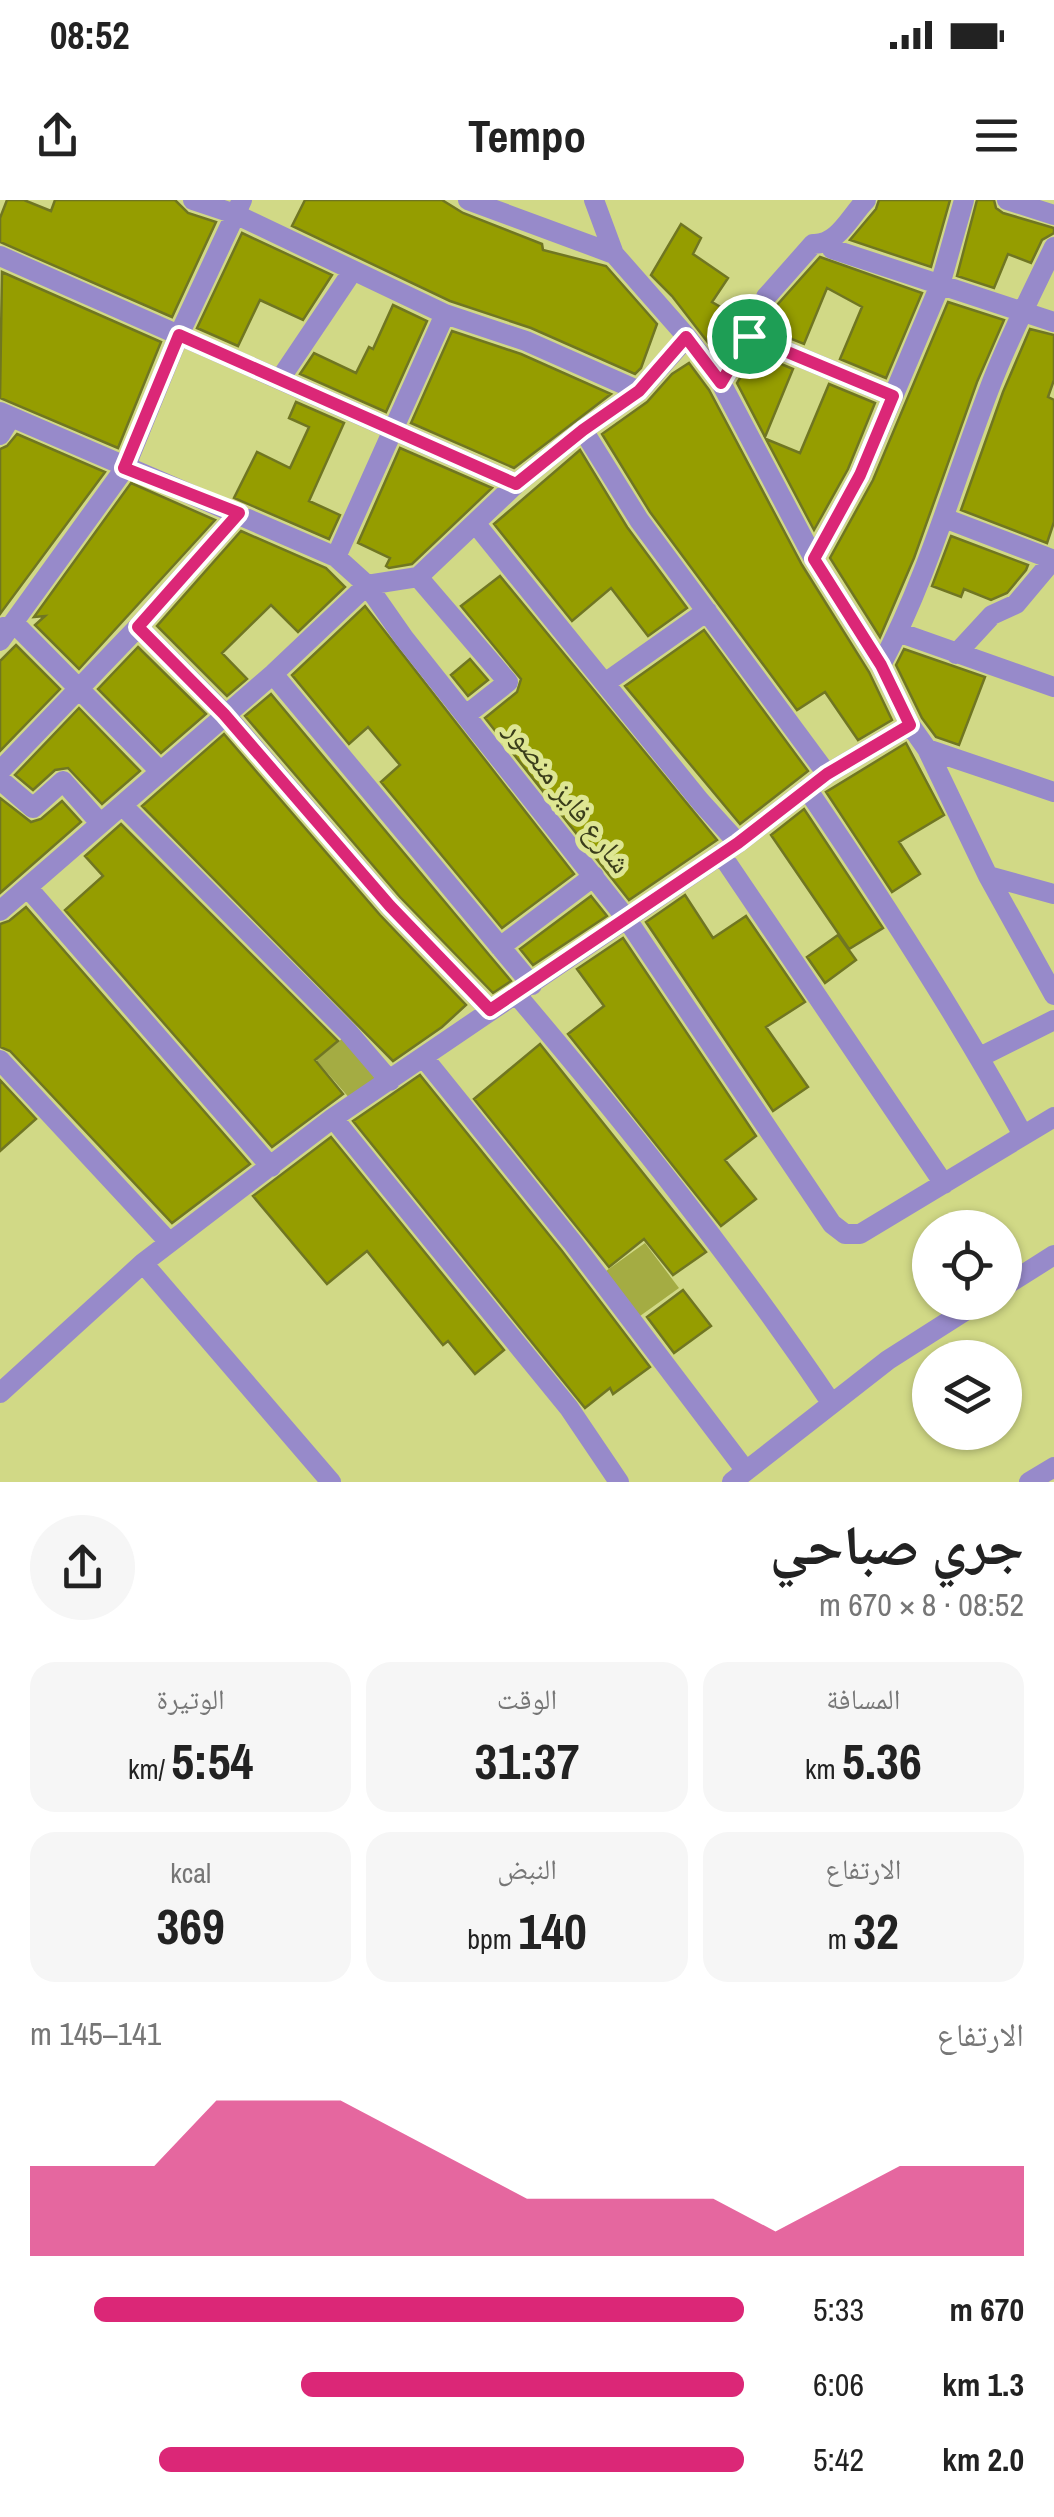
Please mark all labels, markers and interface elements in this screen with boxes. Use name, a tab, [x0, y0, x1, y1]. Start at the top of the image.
text: 08:52	[50, 10, 130, 61]
text: Tempo	[468, 105, 586, 166]
icon: share	[30, 108, 85, 163]
icon: menu	[969, 108, 1024, 163]
pin	[707, 294, 792, 379]
icon: arrive	[722, 309, 777, 364]
street label: شارع فايز منصور	[496, 710, 642, 881]
map controls	[912, 1210, 1022, 1450]
button: locate	[912, 1210, 1022, 1320]
button: layers	[912, 1340, 1022, 1450]
text: جري صباحي	[770, 1508, 1024, 1582]
button: share	[30, 1515, 135, 1620]
text: 08:52 · 8 × 670 m	[819, 1583, 1024, 1626]
text: الوتيرة	[157, 1680, 225, 1718]
text: الوقت	[497, 1680, 557, 1718]
text: المسافة	[826, 1680, 900, 1718]
text: 5:54	[171, 1727, 253, 1795]
text: 31:37	[475, 1727, 579, 1795]
text: 5.36	[842, 1727, 922, 1795]
text: /km	[128, 1750, 171, 1788]
text: km	[805, 1750, 842, 1788]
text: النبض	[497, 1850, 557, 1888]
text: الارتفاع	[825, 1850, 902, 1888]
text: kcal	[170, 1854, 211, 1892]
text: 369	[156, 1892, 225, 1960]
text: 140	[518, 1897, 587, 1965]
text: 32	[853, 1897, 899, 1965]
text: bpm	[467, 1920, 518, 1958]
text: m	[828, 1920, 853, 1958]
text: 141–145 m	[30, 2012, 161, 2055]
text: الارتفاع	[937, 2013, 1024, 2056]
text: 5:33	[813, 2288, 864, 2331]
text: 670 m	[950, 2288, 1024, 2331]
text: 6:06	[813, 2363, 864, 2406]
text: 1.3 km	[942, 2363, 1024, 2406]
text: 5:42	[813, 2438, 864, 2481]
text: 2.0 km	[942, 2438, 1024, 2481]

